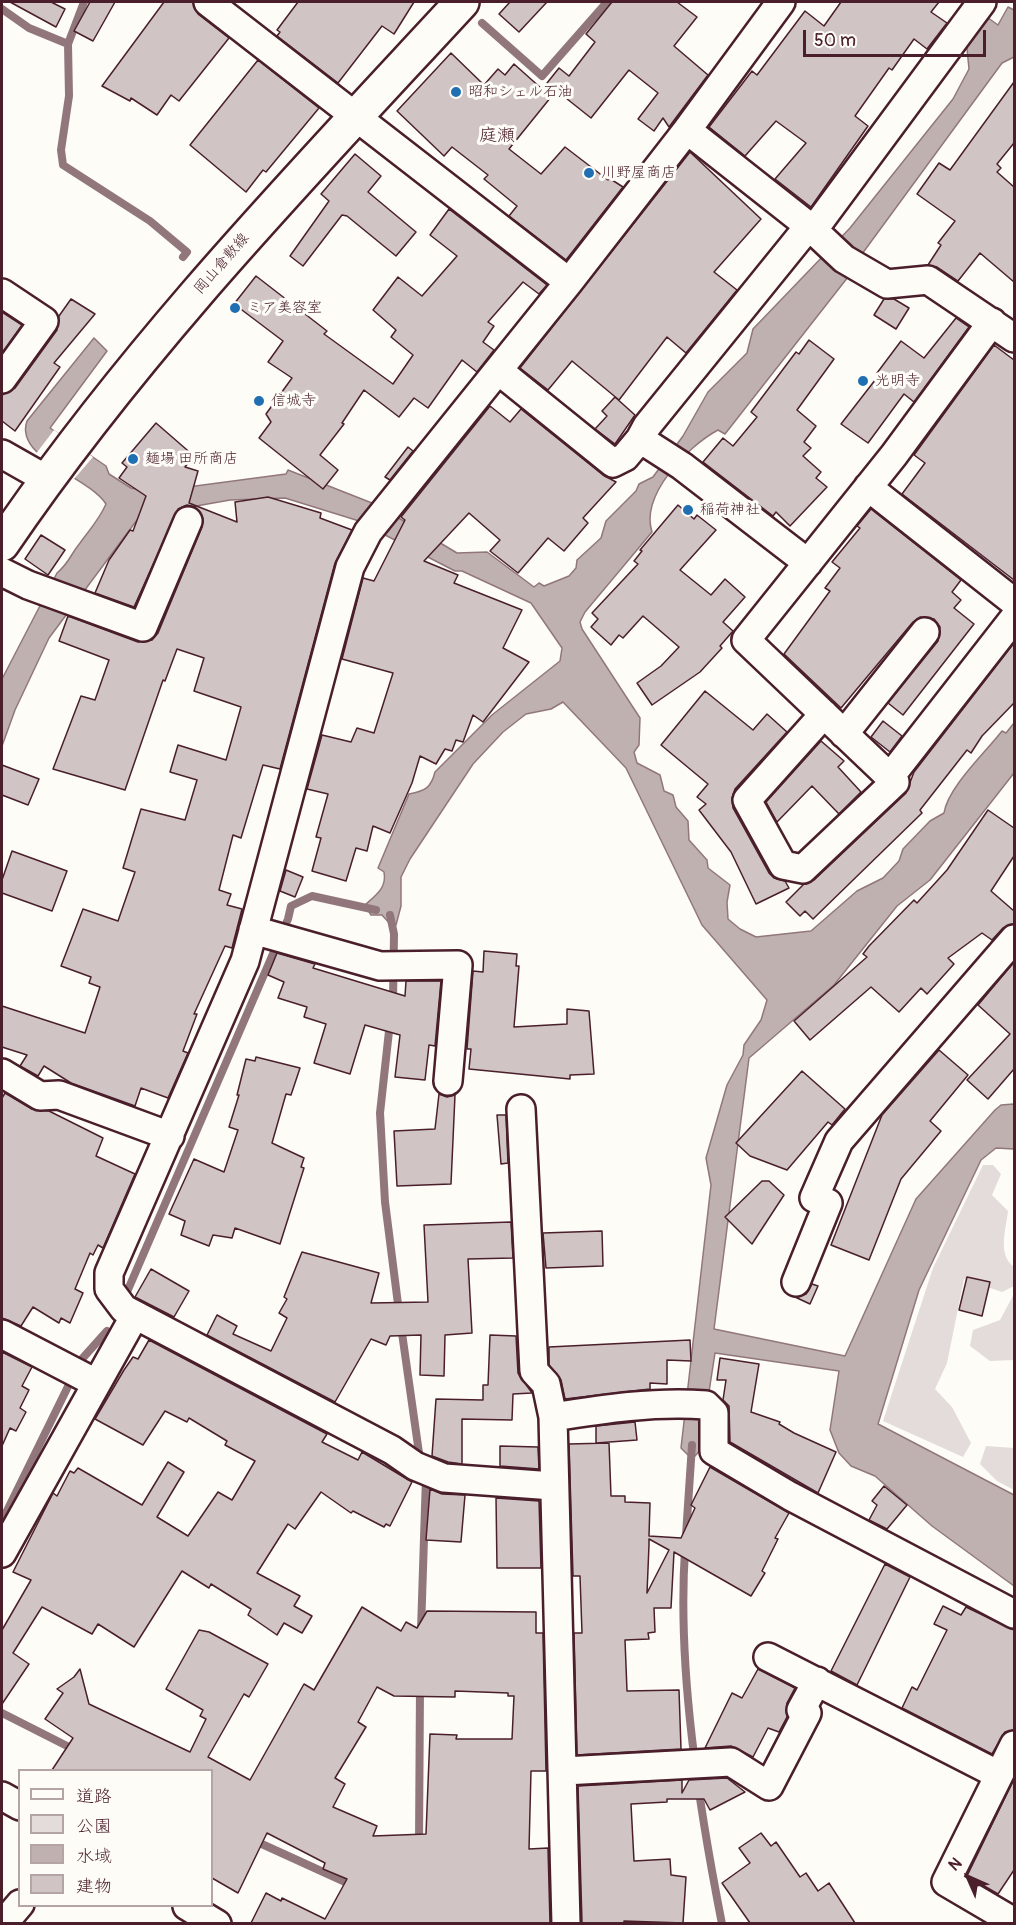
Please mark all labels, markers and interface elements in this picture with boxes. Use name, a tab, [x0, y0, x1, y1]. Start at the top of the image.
scale bar	[806, 18, 989, 56]
text: 50 m	[814, 29, 856, 52]
place label: 昭和シェル石油	[468, 83, 573, 101]
marker: 昭和シェル石油	[449, 85, 463, 99]
district label: 庭瀬	[479, 125, 515, 147]
place label: 川野屋商店	[601, 164, 676, 182]
marker: 川野屋商店	[582, 166, 596, 180]
street label: 岡山倉敷線	[191, 230, 253, 298]
place label: ミア美容室	[247, 299, 322, 317]
marker: ミア美容室	[228, 301, 242, 315]
place label: 光明寺	[875, 372, 920, 390]
marker: 光明寺	[856, 374, 870, 388]
place label: 信城寺	[271, 392, 316, 410]
marker: 信城寺	[252, 394, 266, 408]
place label: 麺場 田所商店	[145, 450, 238, 468]
marker: 麺場 田所商店	[126, 452, 140, 466]
place label: 稲荷神社	[700, 501, 760, 519]
marker: 稲荷神社	[681, 503, 695, 517]
legend	[18, 1769, 213, 1907]
text: 道路	[76, 1785, 112, 1808]
text: 公園	[76, 1815, 112, 1838]
text: 水域	[76, 1845, 112, 1868]
north arrow	[938, 1847, 998, 1907]
text: N	[944, 1853, 966, 1875]
text: 建物	[76, 1875, 112, 1898]

